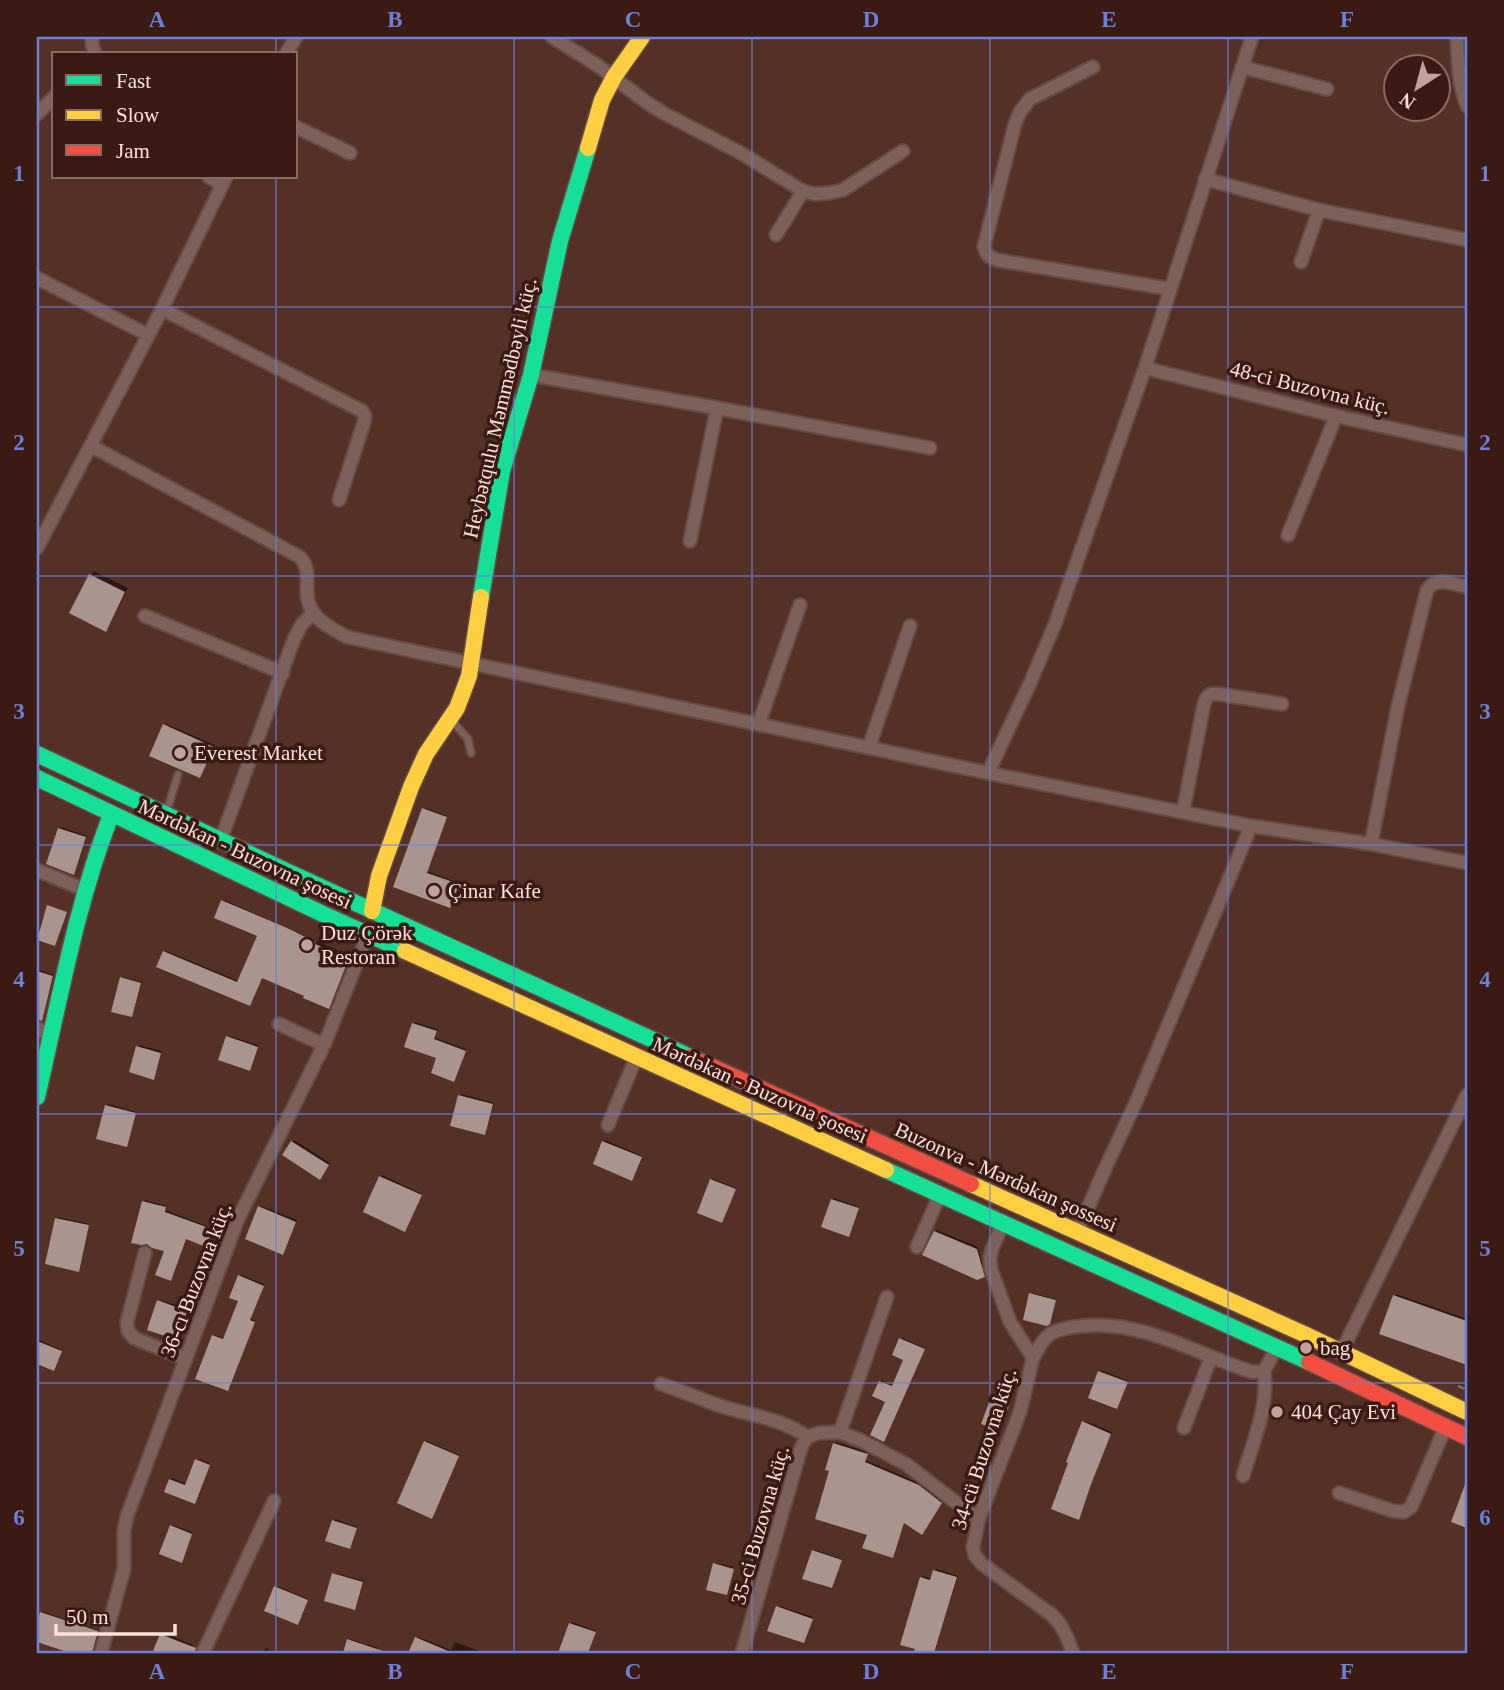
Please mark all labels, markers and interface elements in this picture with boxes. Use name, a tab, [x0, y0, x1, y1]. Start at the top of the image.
text: A	[149, 7, 166, 32]
text: B	[387, 7, 403, 32]
text: C	[625, 7, 641, 32]
text: D	[863, 7, 879, 32]
text: E	[1101, 7, 1117, 32]
text: F	[1340, 7, 1354, 32]
legend	[52, 52, 298, 178]
north arrow	[1382, 52, 1452, 122]
text: Fast	[116, 69, 151, 93]
text: N	[1395, 89, 1419, 114]
text: Slow	[116, 103, 160, 127]
text: Jam	[116, 139, 150, 163]
text: 1	[13, 161, 25, 186]
text: 1	[1479, 161, 1491, 186]
street label: Heybətqulu Məmmədbəyli küç.	[458, 275, 542, 541]
street label: 48-ci Buzovna küç.	[1228, 357, 1392, 419]
text: 2	[13, 430, 25, 455]
text: 2	[1479, 430, 1491, 455]
text: 3	[13, 699, 25, 724]
text: 3	[1479, 699, 1491, 724]
place label: Everest Market	[194, 741, 323, 765]
marker: Everest Market	[172, 745, 188, 761]
street label: Mərdəkan - Buzovna şosesi	[134, 794, 356, 914]
place label: Çinar Kafe	[448, 879, 541, 903]
marker: Çinar Kafe	[426, 883, 442, 899]
place label: Duz Çörək Restoran	[321, 921, 413, 969]
marker: Duz Çörək Restoran	[299, 937, 315, 953]
text: 4	[13, 967, 25, 992]
text: 4	[1479, 967, 1491, 992]
street label: Mərdəkan - Buzovna şosesi	[649, 1032, 871, 1148]
street label: Buzonva - Mərdəkan şossesi	[891, 1117, 1121, 1237]
street label: 36-cı Buzovna küç.	[155, 1199, 237, 1361]
text: 5	[13, 1236, 25, 1261]
text: 5	[1479, 1236, 1491, 1261]
place label: bag	[1320, 1336, 1351, 1360]
marker: bag	[1298, 1340, 1314, 1356]
street label: 34-cü Buzovna küç.	[947, 1365, 1021, 1533]
place label: 404 Çay Evi	[1291, 1400, 1396, 1424]
marker: 404 Çay Evi	[1269, 1404, 1285, 1420]
street label: 35-ci Buzovna küç.	[726, 1443, 794, 1607]
text: 6	[13, 1505, 25, 1530]
text: 6	[1479, 1505, 1491, 1530]
scale bar	[56, 1592, 175, 1636]
text: 50 m	[66, 1605, 109, 1629]
text: A	[149, 1659, 166, 1684]
text: B	[387, 1659, 403, 1684]
text: C	[625, 1659, 641, 1684]
text: D	[863, 1659, 879, 1684]
text: E	[1101, 1659, 1117, 1684]
text: F	[1340, 1659, 1354, 1684]

